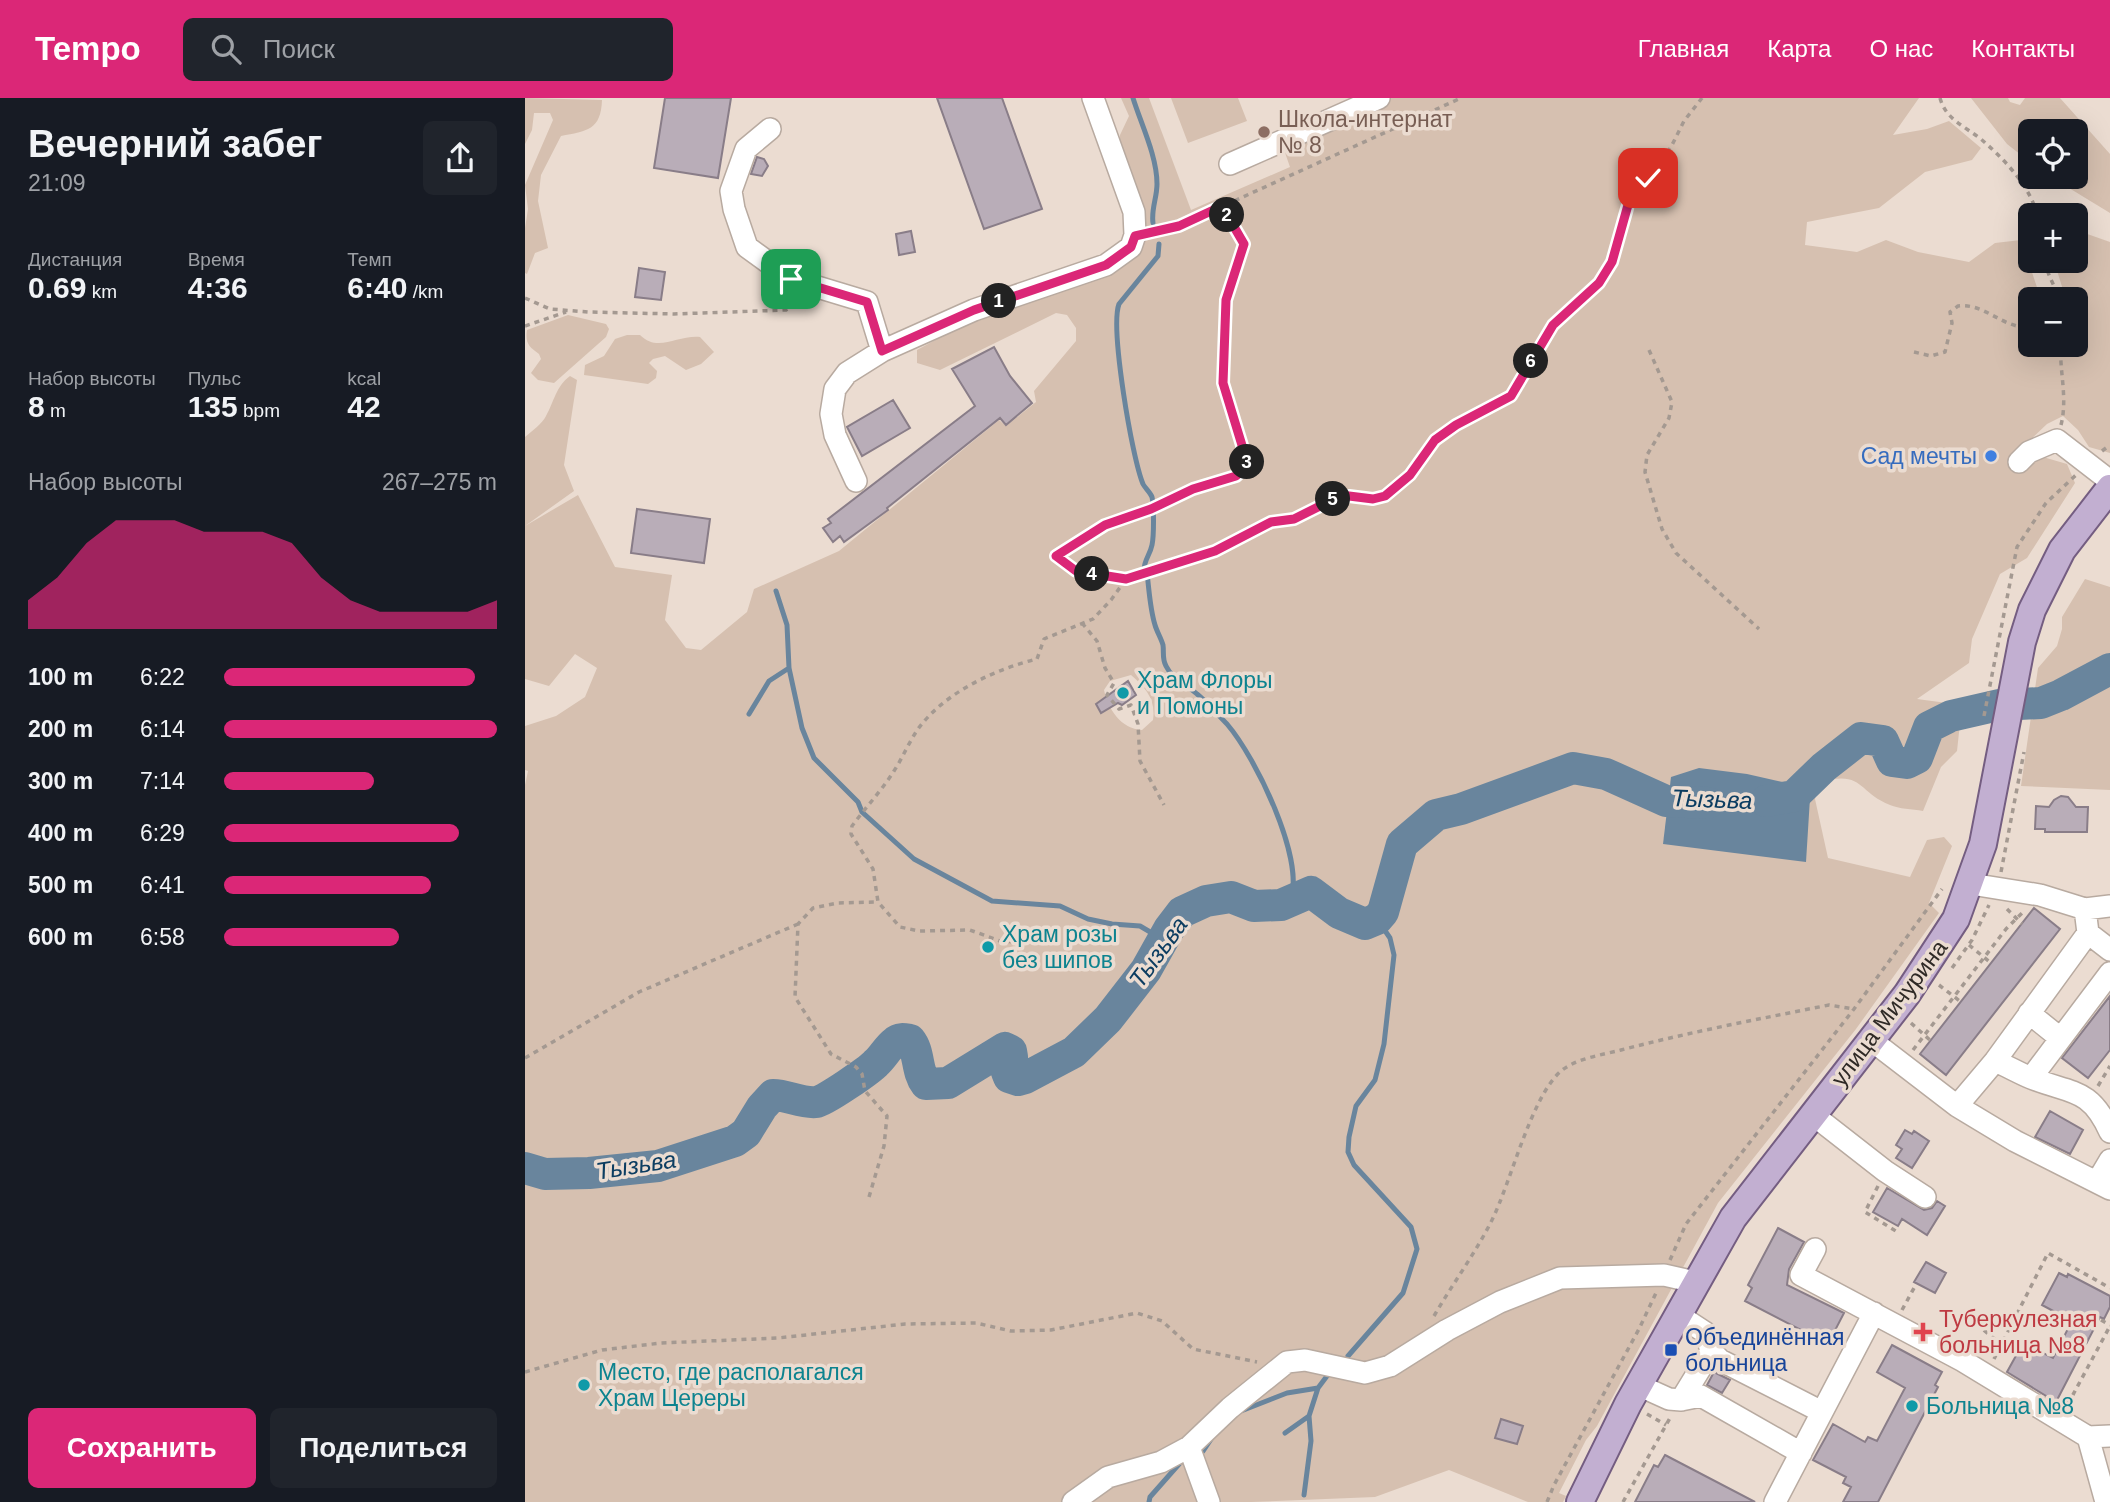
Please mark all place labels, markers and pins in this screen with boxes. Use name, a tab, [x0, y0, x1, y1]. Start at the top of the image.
place label: Школа-интернат № 8	[1278, 106, 1453, 158]
marker: Школа-интернат № 8	[1256, 124, 1272, 140]
pin	[1618, 148, 1678, 208]
pin: 2	[1209, 198, 1245, 232]
pin	[761, 249, 821, 309]
pin: 1	[981, 284, 1016, 318]
pin: 6	[1513, 344, 1549, 378]
place label: Сад мечты	[1861, 443, 1977, 469]
pin: 3	[1229, 444, 1265, 480]
marker: Сад мечты	[1983, 448, 1999, 464]
pin: 5	[1315, 482, 1351, 516]
pin: 4	[1075, 556, 1109, 592]
place label: Храм Флоры и Помоны	[1137, 667, 1273, 719]
marker: Храм Флоры и Помоны	[1115, 685, 1131, 701]
place label: Храм розы без шипов	[1002, 921, 1118, 973]
marker: Храм розы без шипов	[980, 939, 996, 955]
place label: Туберкулезная больница №8	[1939, 1306, 2098, 1358]
marker: Туберкулезная больница №8	[1913, 1322, 1933, 1342]
place label: Объединённая больница	[1685, 1324, 1844, 1376]
marker: Объединённая больница	[1663, 1342, 1679, 1358]
place label: Место, где располагался Храм Цереры	[598, 1359, 864, 1411]
marker: Место, где располагался Храм Цереры	[576, 1377, 592, 1393]
place label: Больница №8	[1926, 1393, 2074, 1419]
marker: Больница №8	[1904, 1398, 1920, 1414]

